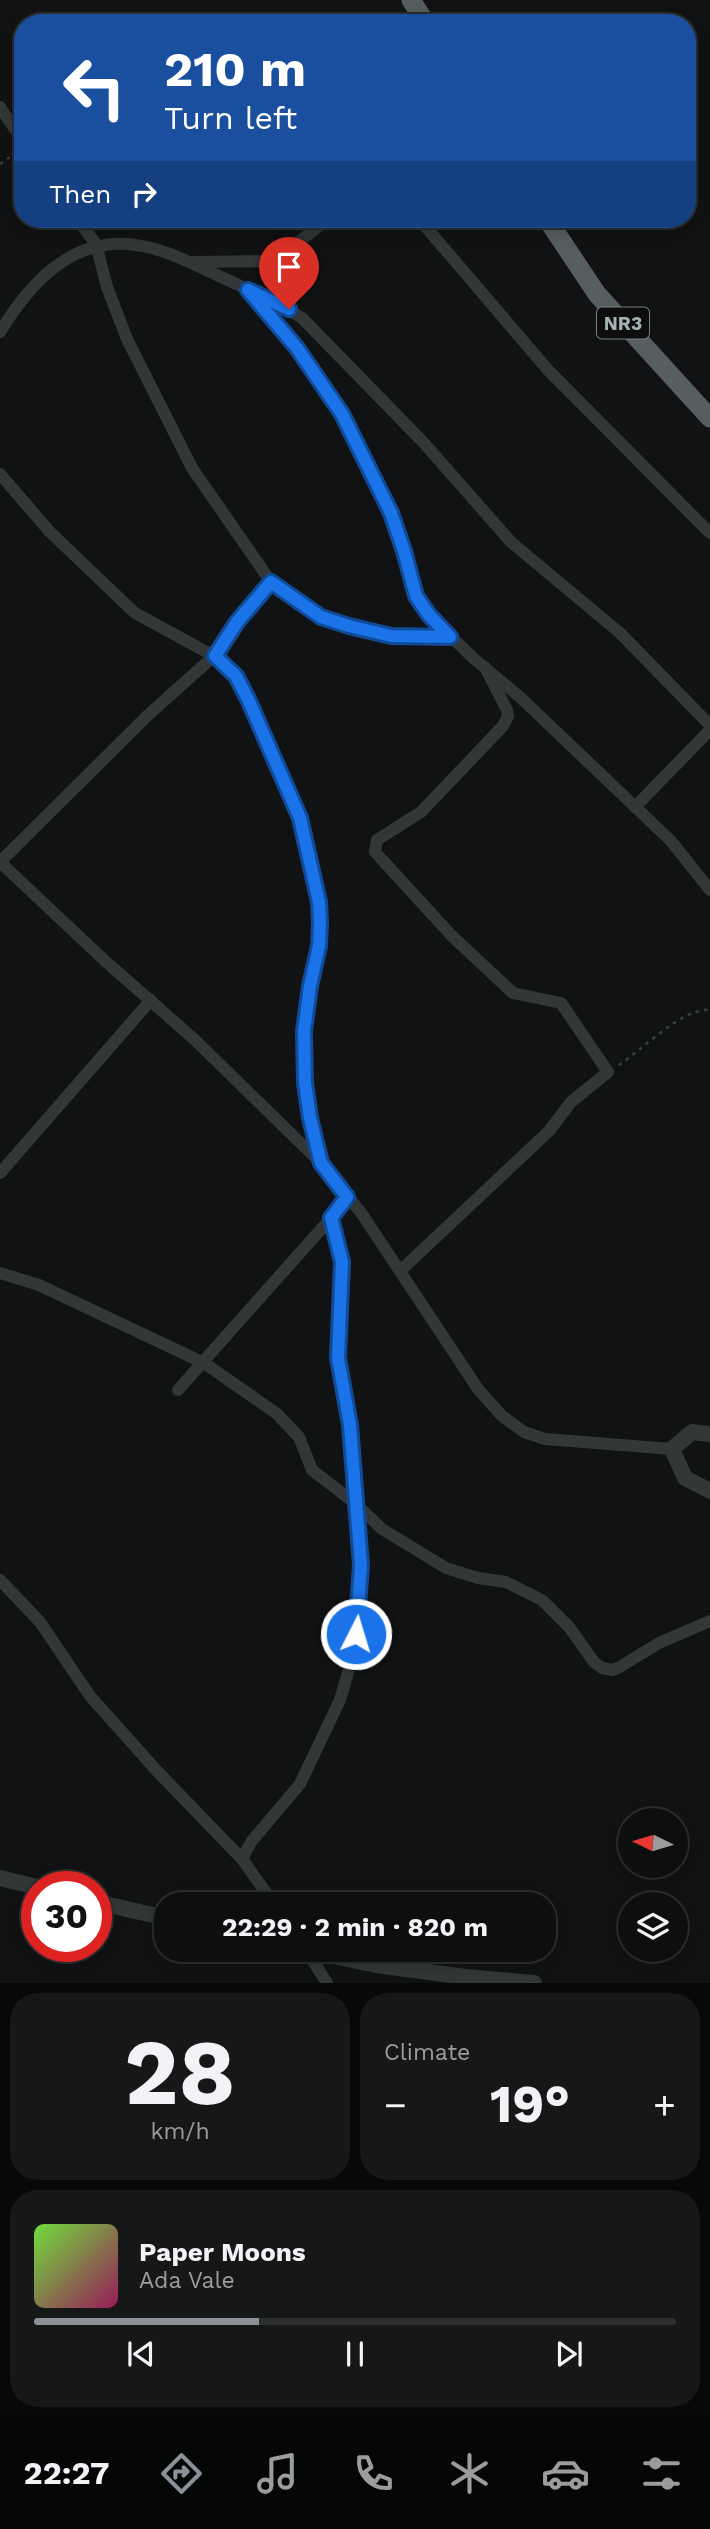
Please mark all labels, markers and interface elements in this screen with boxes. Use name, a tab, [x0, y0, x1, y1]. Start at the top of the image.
text: 210 m	[164, 40, 306, 98]
icon: left	[49, 42, 140, 133]
text: Turn left	[164, 99, 297, 137]
icon: right	[125, 175, 163, 213]
text: Then	[49, 179, 111, 209]
pin	[259, 237, 319, 309]
icon: arrive	[270, 248, 308, 286]
road number: NR3	[597, 308, 649, 338]
position arrow	[319, 1597, 393, 1671]
north arrow	[618, 1808, 688, 1878]
map controls	[618, 1808, 688, 1962]
speed limit sign: 30	[21, 1871, 112, 1962]
button: layers	[618, 1892, 688, 1962]
text: 22:29 · 2 min · 820 m	[222, 1912, 488, 1942]
text: 28	[124, 2019, 236, 2126]
text: Climate	[384, 2039, 470, 2066]
text: 19°	[490, 2074, 570, 2135]
text: −	[384, 2083, 407, 2127]
text: +	[653, 2083, 676, 2127]
text: km/h	[150, 2118, 210, 2145]
text: Paper Moons	[139, 2237, 306, 2267]
text: Ada Vale	[139, 2267, 235, 2294]
icon: previous	[122, 2335, 160, 2373]
icon: pause	[336, 2335, 374, 2373]
icon: next	[550, 2335, 588, 2373]
icon: directions	[157, 2449, 206, 2498]
icon: music	[253, 2449, 302, 2498]
icon: phone	[349, 2449, 398, 2498]
icon: climate	[445, 2449, 494, 2498]
icon: car	[541, 2449, 590, 2498]
icon: filters	[637, 2449, 686, 2498]
text: 22:27	[24, 2454, 109, 2492]

